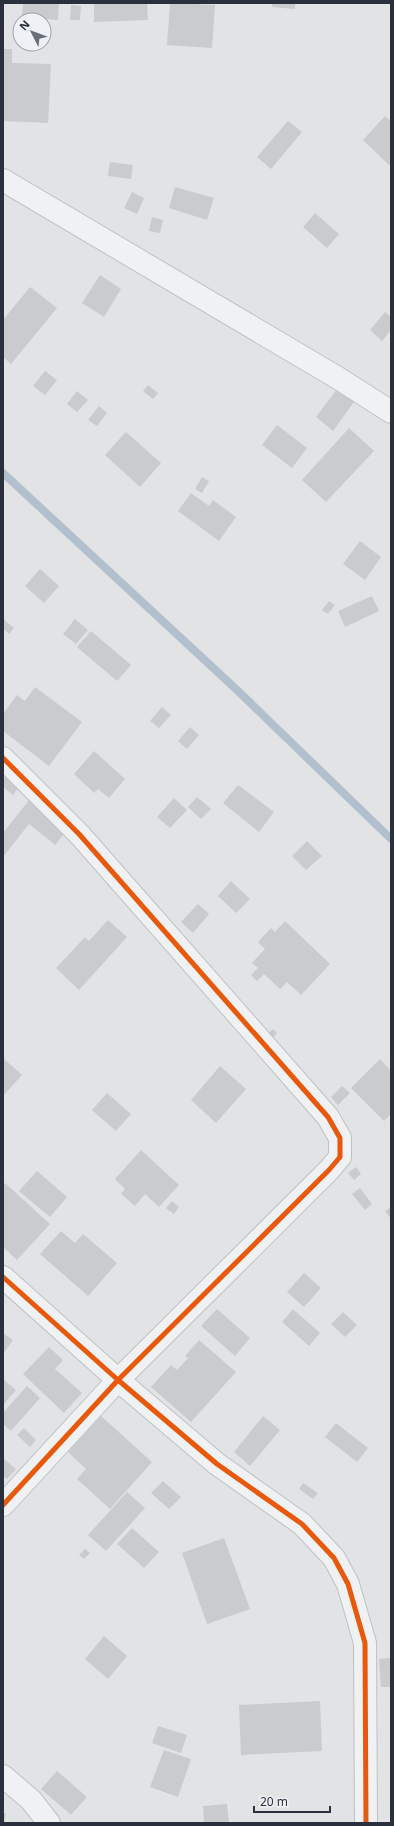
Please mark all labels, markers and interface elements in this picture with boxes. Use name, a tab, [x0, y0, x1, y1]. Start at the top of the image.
north arrow	[12, 12, 52, 52]
text: N	[16, 17, 33, 33]
scale bar	[254, 1788, 330, 1814]
text: 20 m	[260, 1793, 288, 1810]

